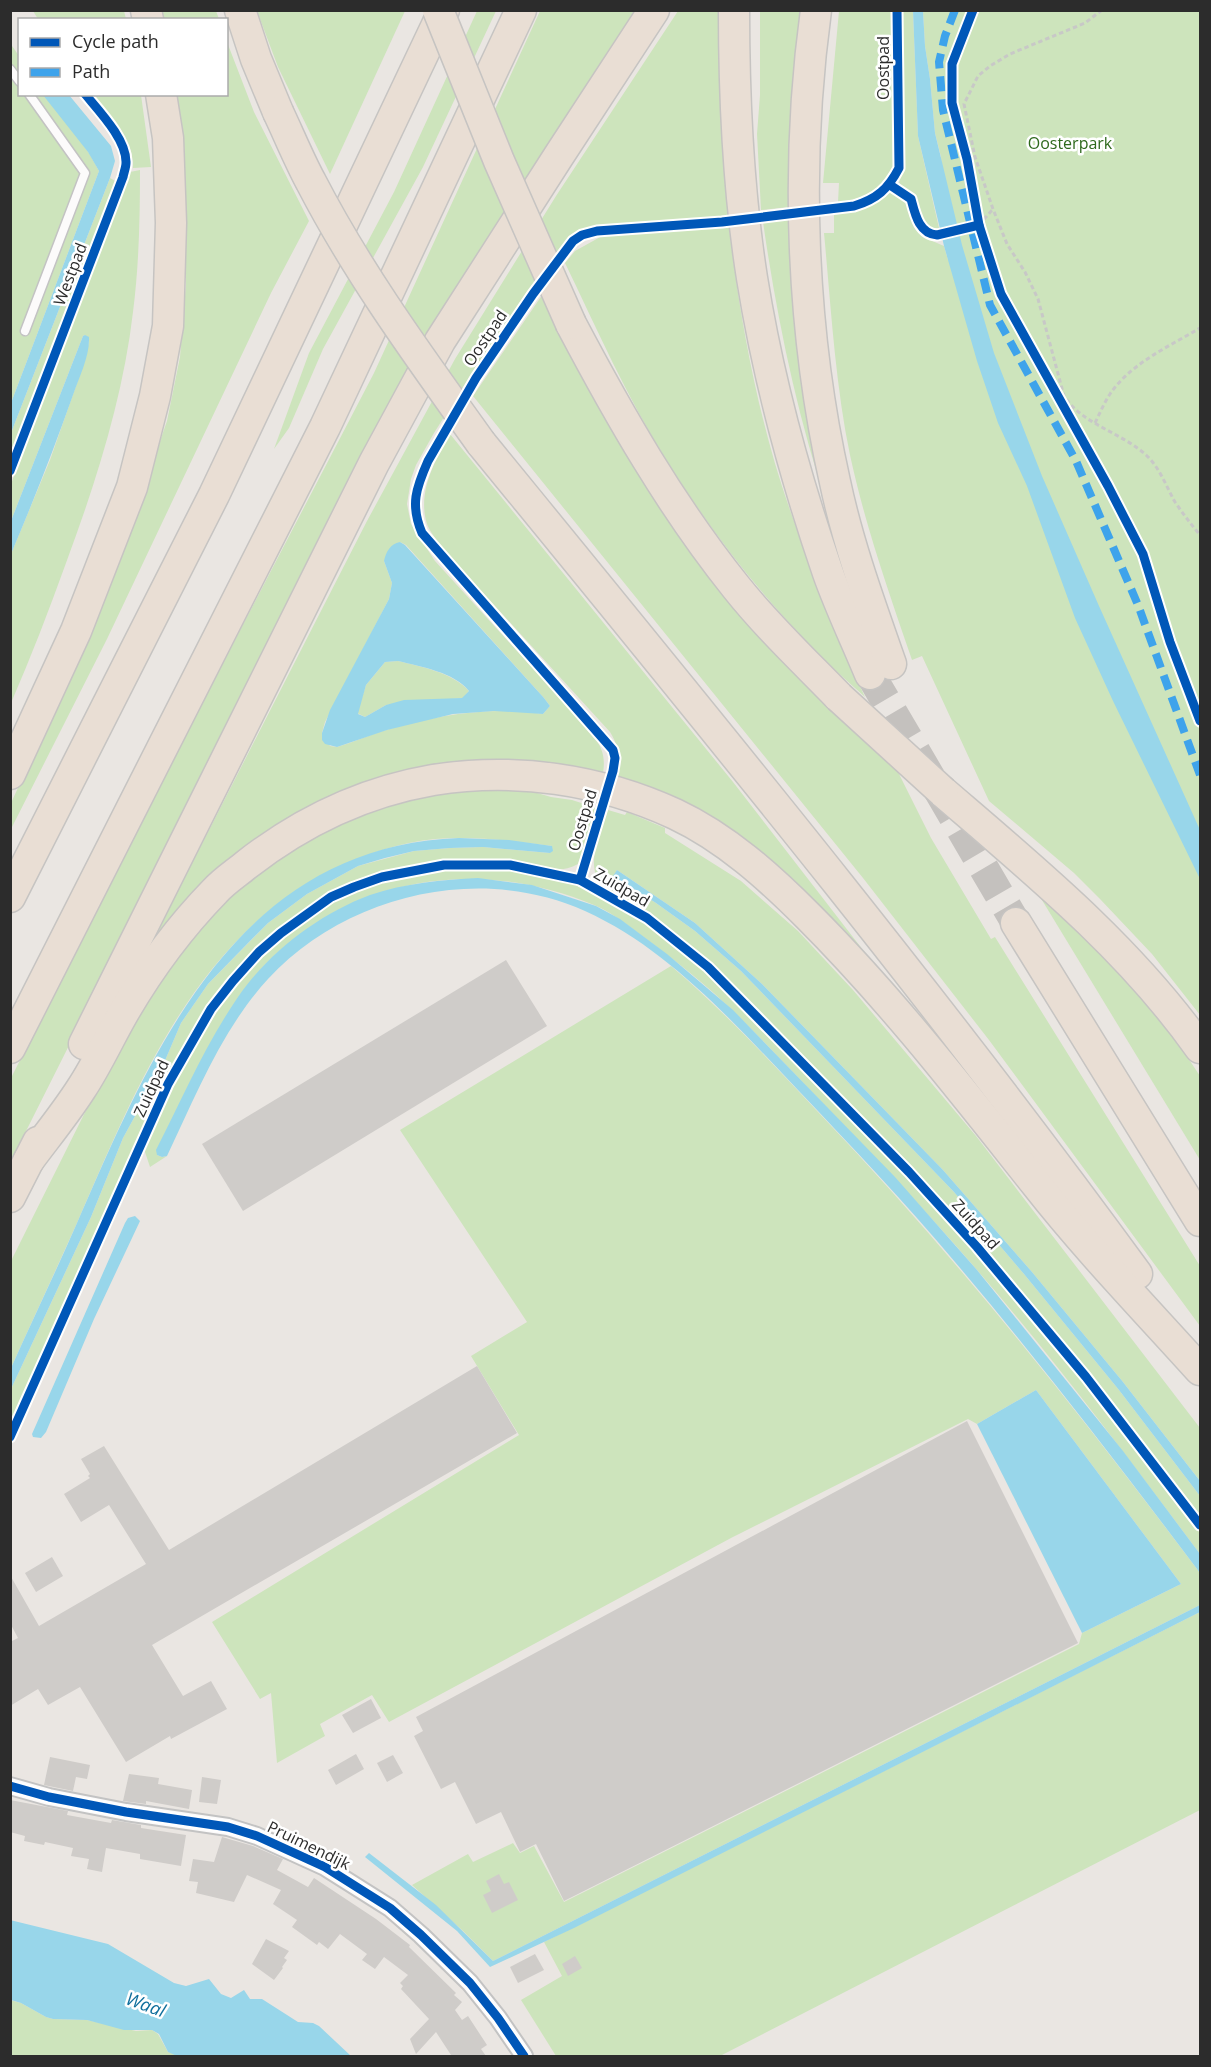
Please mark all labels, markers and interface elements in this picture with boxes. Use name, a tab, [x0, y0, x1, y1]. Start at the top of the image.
legend	[18, 18, 228, 96]
text: Cycle path	[72, 29, 159, 53]
street label: Oostpad	[872, 36, 894, 100]
text: Path	[72, 59, 110, 83]
park label: Oosterpark	[1028, 132, 1113, 154]
street label: Westpad	[48, 239, 92, 309]
street label: Oostpad	[458, 305, 512, 371]
street label: Oostpad	[562, 786, 602, 854]
street label: Zuidpad	[590, 862, 654, 912]
street label: Zuidpad	[128, 1056, 174, 1120]
street label: Zuidpad	[947, 1194, 1005, 1254]
street label: Pruimendijk	[264, 1815, 355, 1875]
water label: Waal	[123, 1986, 169, 2022]

